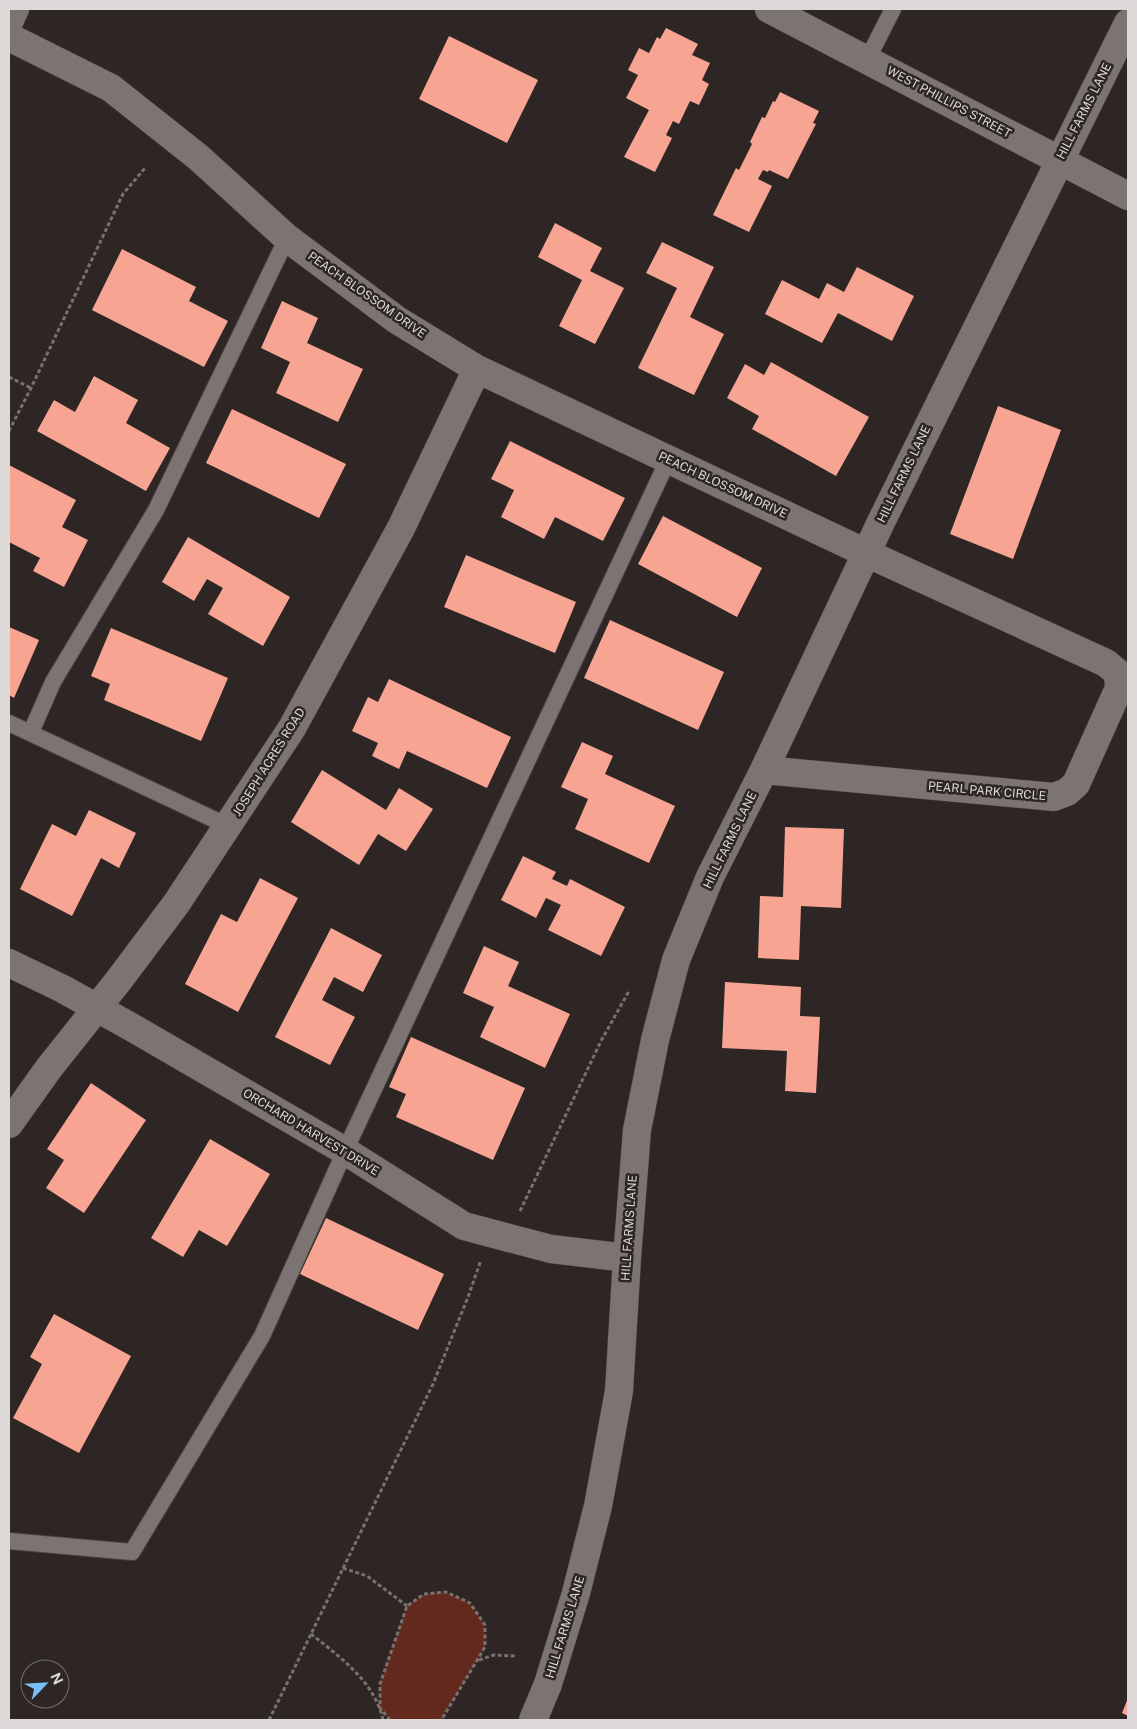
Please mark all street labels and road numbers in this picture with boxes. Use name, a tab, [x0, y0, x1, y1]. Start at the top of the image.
street label: HILL FARMS LANE	[1054, 61, 1114, 161]
street label: WEST PHILLIPS STREET	[885, 63, 1013, 141]
street label: PEACH BLOSSOM DRIVE	[305, 249, 429, 341]
street label: HILL FARMS LANE	[874, 423, 934, 525]
street label: PEACH BLOSSOM DRIVE	[656, 449, 790, 521]
street label: JOSEPH ACRES ROAD	[230, 705, 308, 819]
street label: PEARL PARK CIRCLE	[927, 779, 1047, 803]
street label: HILL FARMS LANE	[700, 789, 760, 891]
street label: ORCHARD HARVEST DRIVE	[240, 1086, 382, 1178]
street label: HILL FARMS LANE	[618, 1175, 640, 1281]
street label: HILL FARMS LANE	[543, 1574, 587, 1680]

